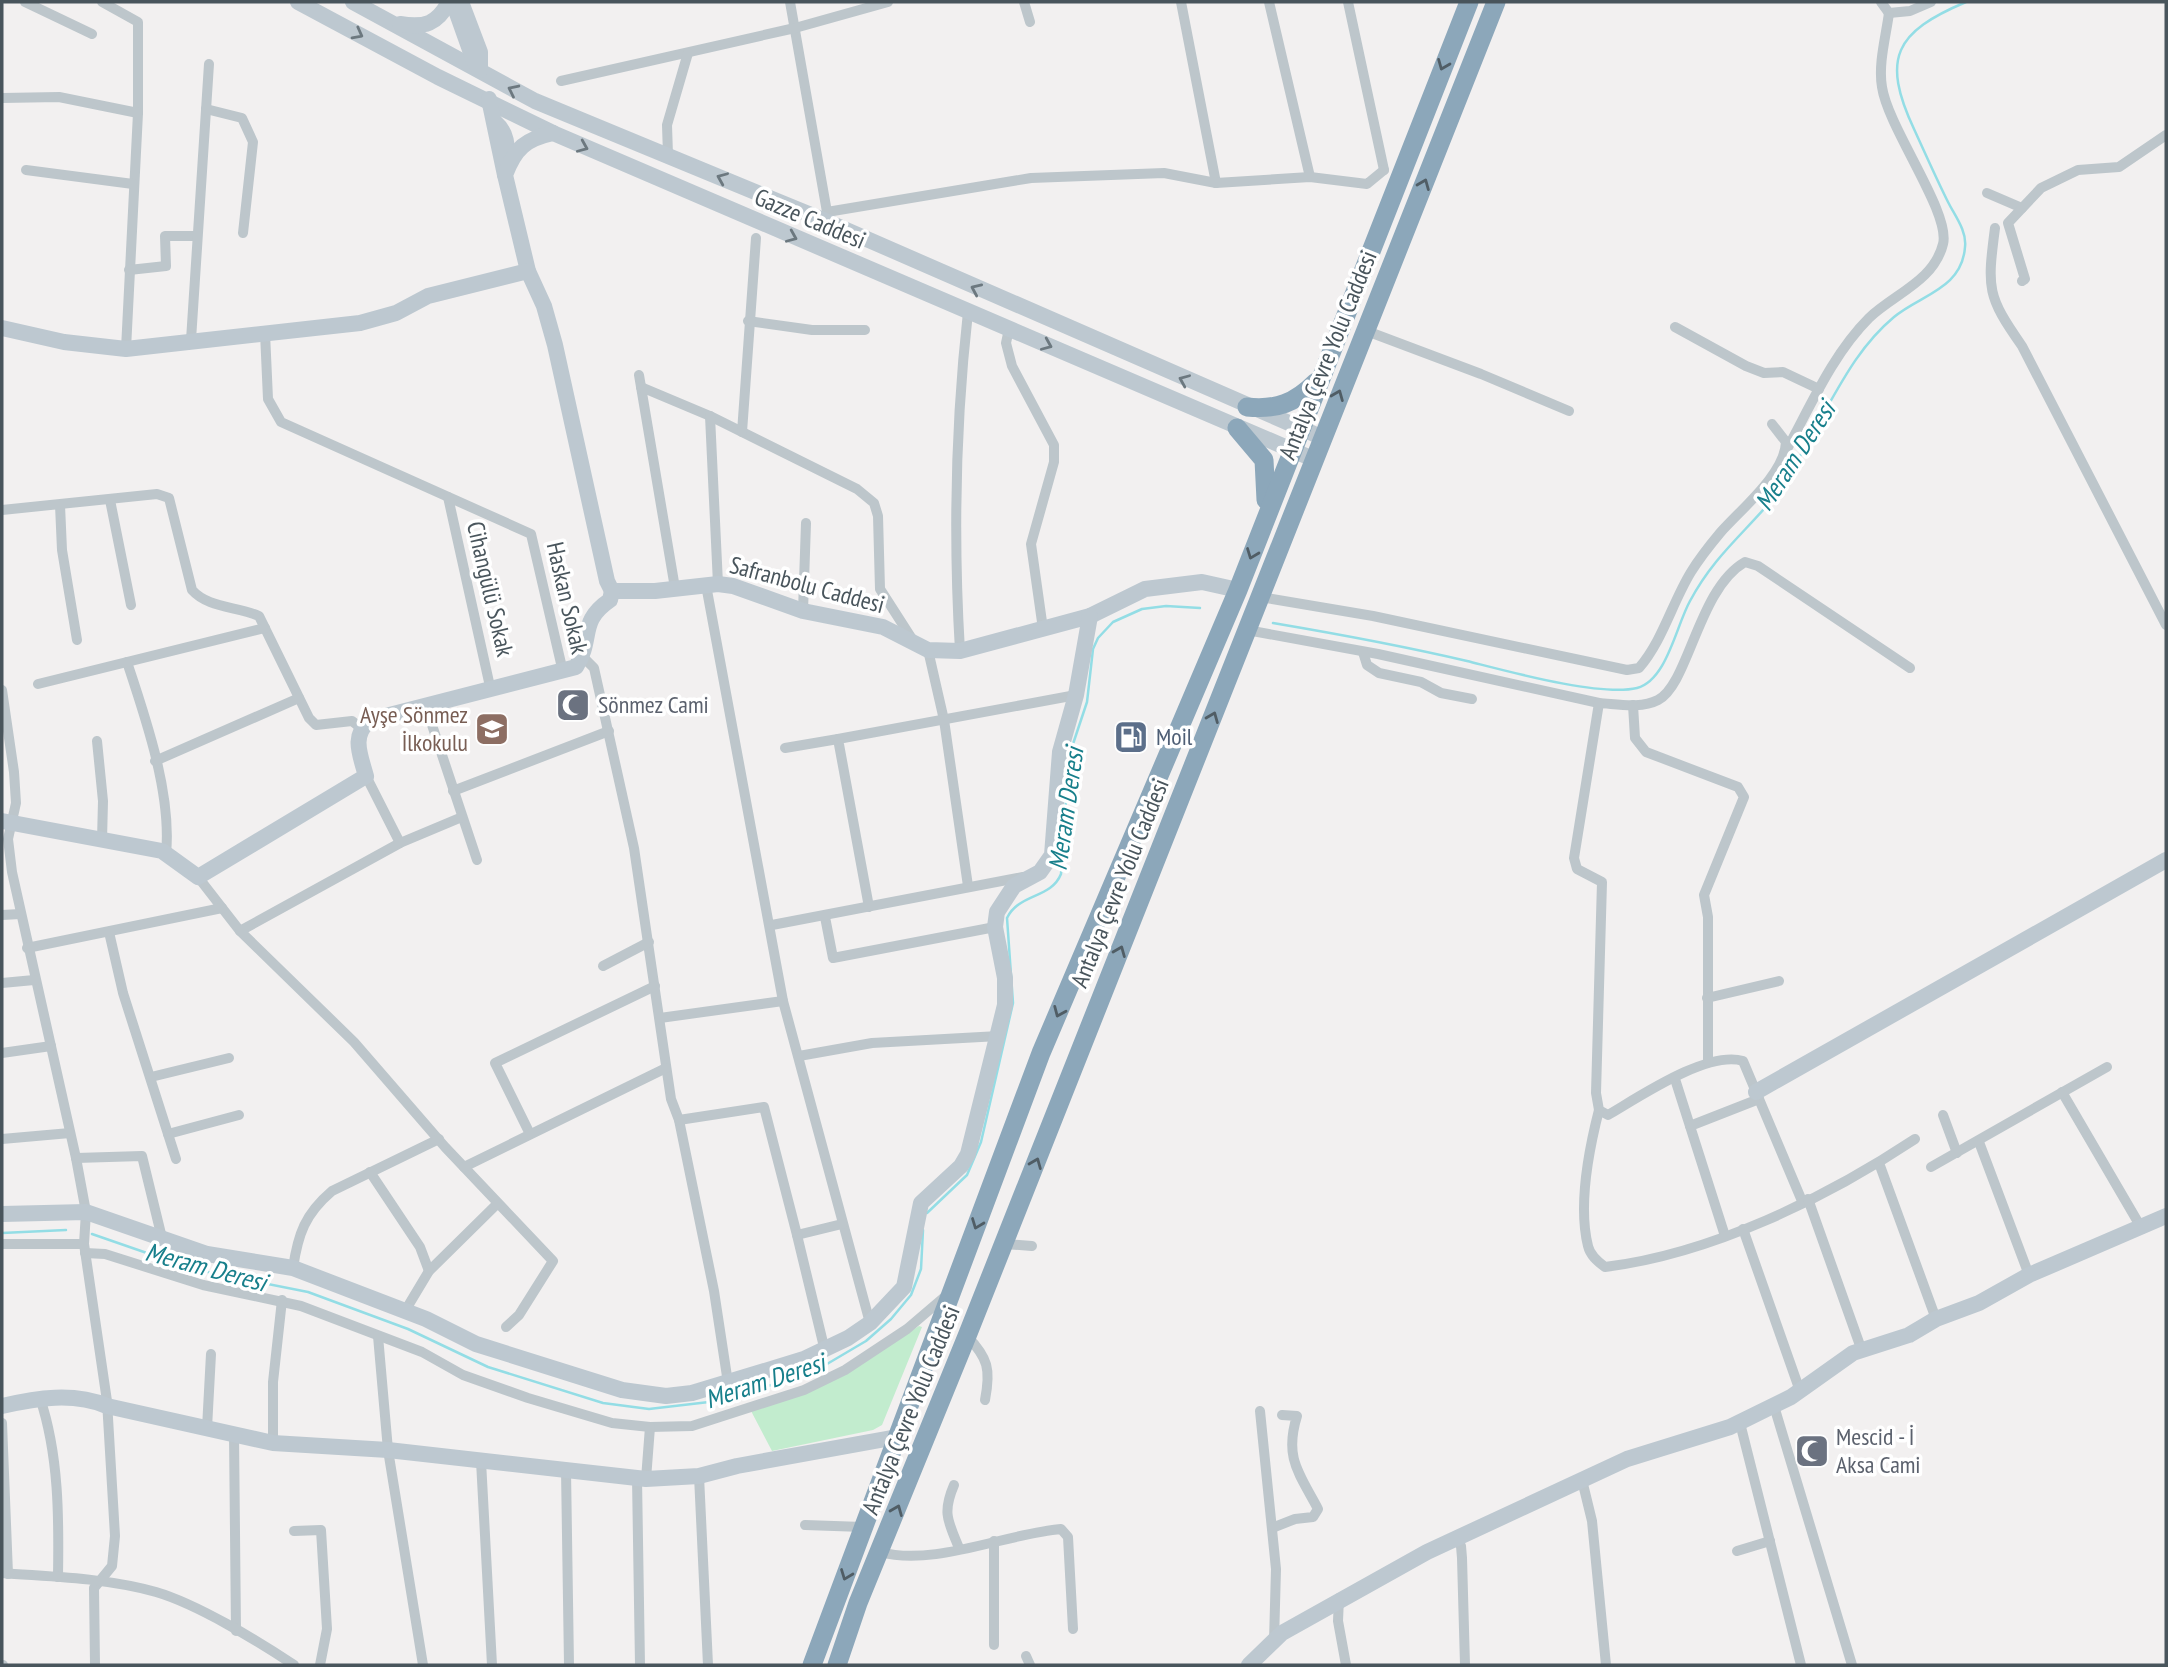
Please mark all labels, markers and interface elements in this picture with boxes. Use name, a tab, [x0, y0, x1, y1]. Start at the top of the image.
one-way arrow	[351, 26, 363, 39]
one-way arrow	[1438, 58, 1452, 70]
one-way arrow	[508, 84, 520, 98]
one-way arrow	[577, 138, 589, 152]
one-way arrow	[717, 172, 730, 186]
one-way arrow	[1415, 179, 1429, 191]
street label: Gazze Caddesi	[750, 181, 870, 256]
one-way arrow	[785, 229, 797, 243]
street label: Antalya Çevre Yolu Caddesi	[1271, 246, 1384, 464]
one-way arrow	[970, 283, 983, 297]
one-way arrow	[1039, 337, 1052, 351]
one-way arrow	[1179, 374, 1191, 388]
one-way arrow	[1330, 390, 1344, 402]
water label: Meram Deresi	[1747, 392, 1844, 517]
street label: Cihangülü Sokak	[460, 518, 521, 660]
street label: Haskan Sokak	[540, 539, 596, 658]
one-way arrow	[1246, 547, 1260, 559]
street label: Safranbolu Caddesi	[726, 549, 888, 620]
mosque icon: Sönmez Cami	[554, 686, 592, 724]
place label: Sönmez Cami	[598, 689, 709, 720]
place label: Ayşe Sönmez İlkokulu	[360, 699, 468, 758]
school or university icon: Ayşe Sönmez İlkokulu	[473, 710, 511, 748]
one-way arrow	[1204, 712, 1218, 724]
fuel station icon: Moil	[1112, 718, 1150, 756]
place label: Moil	[1156, 721, 1193, 752]
water label: Meram Deresi	[1041, 742, 1091, 873]
street label: Antalya Çevre Yolu Caddesi	[1063, 774, 1176, 992]
one-way arrow	[1111, 946, 1125, 958]
one-way arrow	[1053, 1005, 1067, 1017]
one-way arrow	[1027, 1157, 1041, 1169]
one-way arrow	[971, 1217, 985, 1229]
water label: Meram Deresi	[142, 1235, 273, 1299]
street label: Antalya Çevre Yolu Caddesi	[854, 1301, 967, 1519]
water label: Meram Deresi	[701, 1345, 832, 1415]
place label: Mescid - İ Aksa Cami	[1836, 1421, 1921, 1480]
mosque icon: Mescid - İ Aksa Cami	[1793, 1432, 1831, 1470]
one-way arrow	[888, 1505, 902, 1517]
one-way arrow	[840, 1568, 854, 1580]

